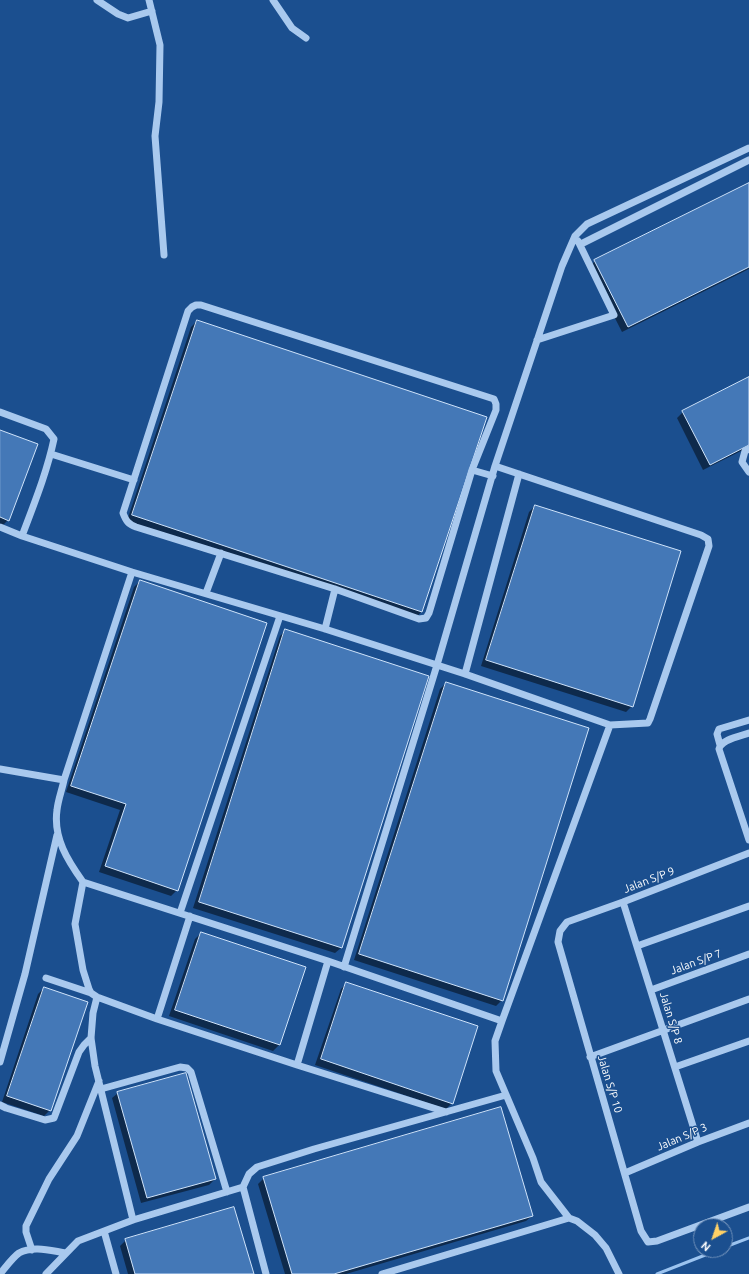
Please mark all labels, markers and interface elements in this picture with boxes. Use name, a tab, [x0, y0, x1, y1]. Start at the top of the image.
street label: Jalan S/P 9	[622, 864, 676, 896]
street label: Jalan S/P 7	[669, 947, 723, 977]
street label: Jalan S/P 8	[657, 990, 685, 1046]
street label: Jalan S/P 10	[595, 1054, 625, 1114]
street label: Jalan S/P 3	[655, 1120, 709, 1154]
north arrow	[693, 1218, 733, 1258]
text: N	[699, 1239, 713, 1254]

